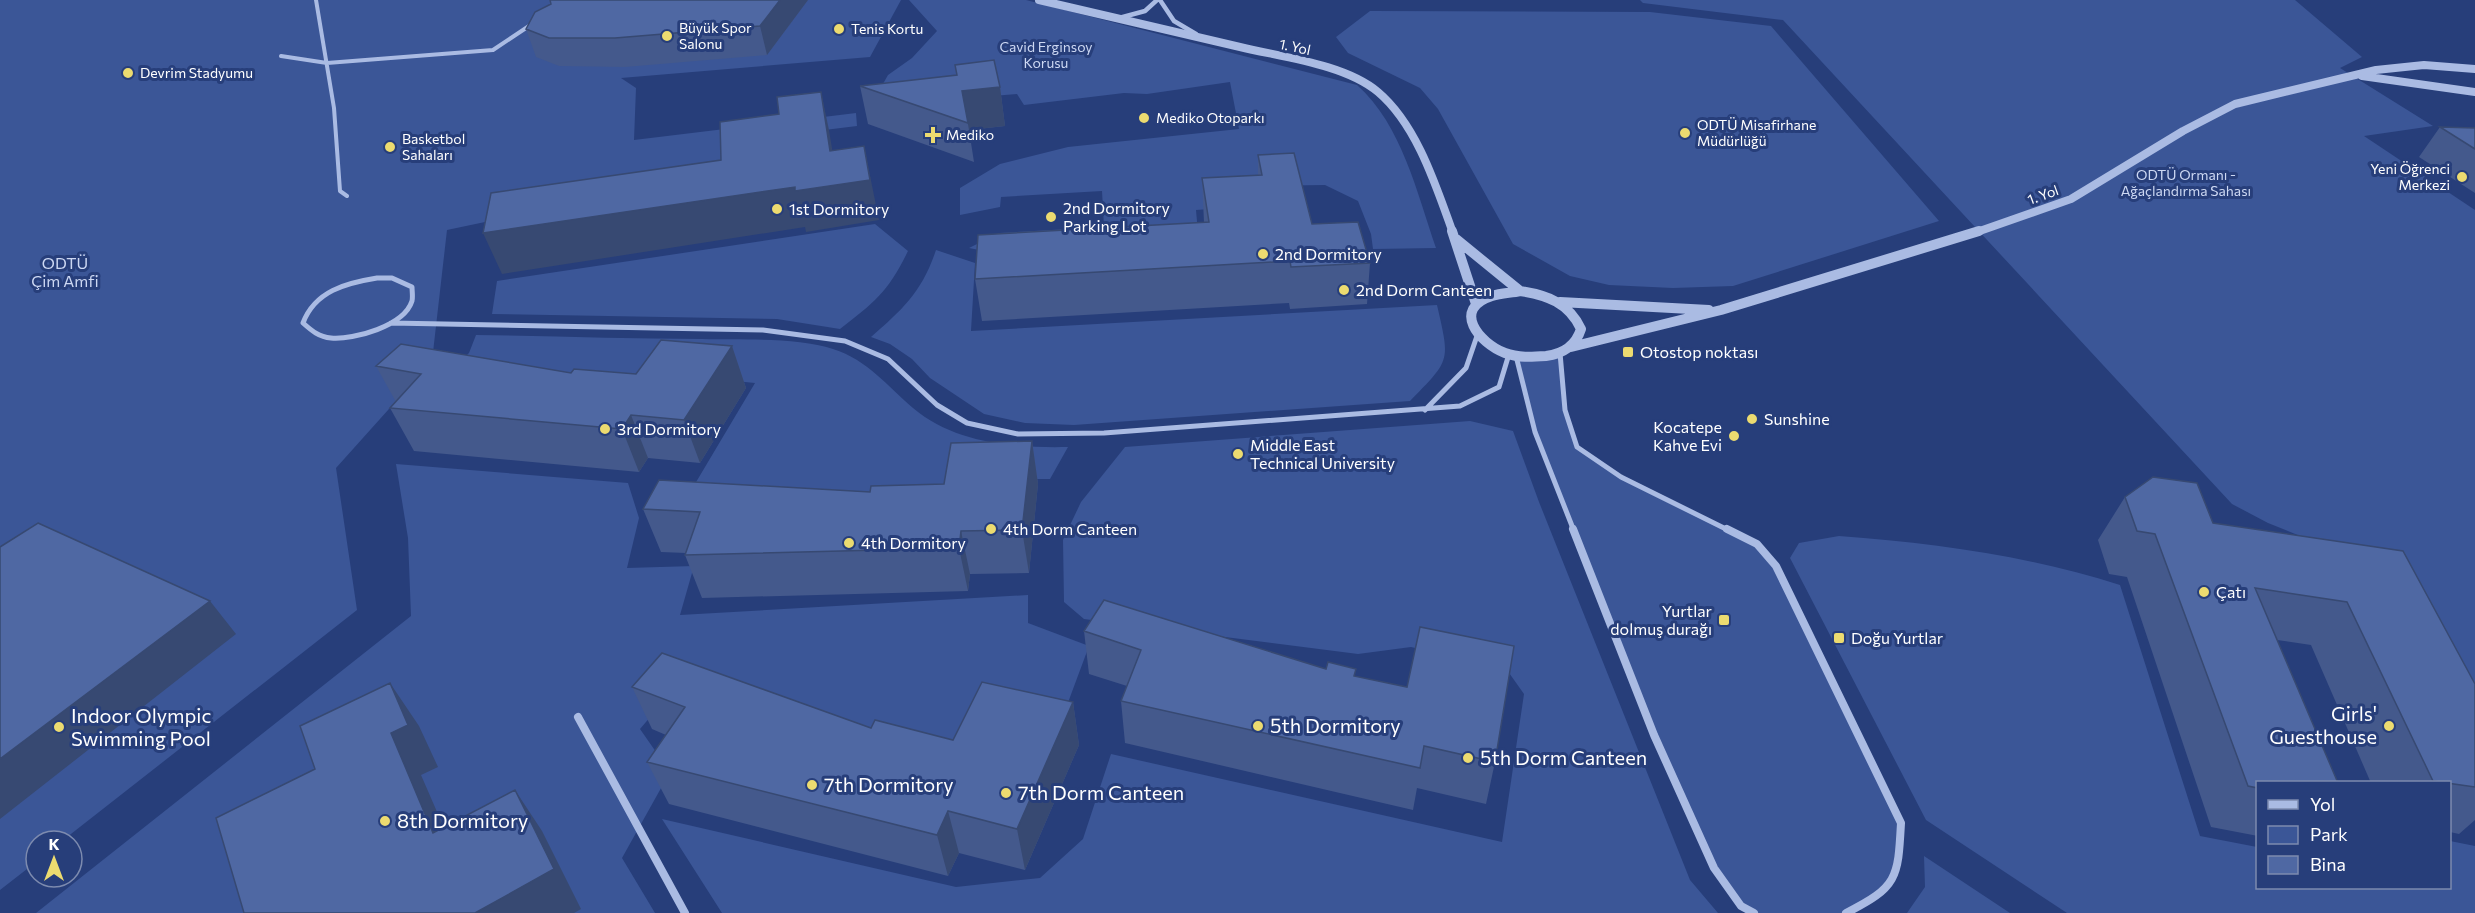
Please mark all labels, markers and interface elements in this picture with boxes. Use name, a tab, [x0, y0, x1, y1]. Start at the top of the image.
place label: Büyük Spor Salonu	[679, 19, 752, 52]
place label: Tenis Kortu	[851, 20, 923, 37]
marker: Tenis Kortu	[832, 22, 846, 36]
marker: Büyük Spor Salonu	[660, 29, 674, 43]
street label: 1. Yol	[1278, 35, 1312, 58]
park label: Cavid Erginsoy Korusu	[999, 38, 1093, 71]
place label: Devrim Stadyumu	[140, 64, 253, 81]
marker: Devrim Stadyumu	[121, 66, 135, 80]
place label: Mediko Otoparkı	[1156, 109, 1265, 126]
marker: Mediko Otoparkı	[1137, 111, 1151, 125]
place label: ODTÜ Misafirhane Müdürlüğü	[1697, 116, 1816, 149]
marker: Mediko	[924, 126, 942, 144]
place label: Mediko	[946, 126, 994, 143]
marker: ODTÜ Misafirhane Müdürlüğü	[1678, 126, 1692, 140]
place label: Basketbol Sahaları	[402, 130, 465, 163]
marker: Basketbol Sahaları	[383, 140, 397, 154]
place label: Yeni Öğrenci Merkezi	[2370, 160, 2450, 193]
park label: ODTÜ Ormanı - Ağaçlandırma Sahası	[2121, 166, 2251, 199]
marker: Yeni Öğrenci Merkezi	[2455, 170, 2469, 184]
street label: 1. Yol	[2025, 181, 2061, 208]
place label: 2nd Dormitory Parking Lot	[1063, 198, 1170, 235]
place label: 1st Dormitory	[789, 199, 889, 218]
marker: 1st Dormitory	[770, 202, 784, 216]
marker: 2nd Dormitory Parking Lot	[1044, 210, 1058, 224]
place label: 2nd Dormitory	[1275, 244, 1382, 263]
marker: 2nd Dormitory	[1256, 247, 1270, 261]
park label: ODTÜ Çim Amfi	[31, 253, 99, 290]
place label: 2nd Dorm Canteen	[1356, 280, 1492, 299]
marker: 2nd Dorm Canteen	[1337, 283, 1351, 297]
place label: Otostop noktası	[1640, 342, 1758, 361]
marker: Otostop noktası	[1621, 345, 1635, 359]
place label: Sunshine	[1764, 409, 1830, 428]
marker: Sunshine	[1745, 412, 1759, 426]
place label: Kocatepe Kahve Evi	[1653, 417, 1722, 454]
place label: 3rd Dormitory	[617, 419, 721, 438]
marker: 3rd Dormitory	[598, 422, 612, 436]
marker: Kocatepe Kahve Evi	[1727, 429, 1741, 443]
place label: Middle East Technical University	[1250, 435, 1395, 472]
marker: Middle East Technical University	[1231, 447, 1245, 461]
place label: 4th Dorm Canteen	[1003, 519, 1137, 538]
marker: 4th Dorm Canteen	[984, 522, 998, 536]
place label: 4th Dormitory	[861, 533, 966, 552]
marker: 4th Dormitory	[842, 536, 856, 550]
place label: Çatı	[2216, 582, 2246, 601]
marker: Çatı	[2197, 585, 2211, 599]
place label: Yurtlar dolmuş durağı	[1610, 601, 1713, 638]
marker: Yurtlar dolmuş durağı	[1717, 613, 1731, 627]
place label: Doğu Yurtlar	[1851, 628, 1944, 647]
marker: Doğu Yurtlar	[1832, 631, 1846, 645]
place label: Girls' Guesthouse	[2269, 701, 2377, 748]
place label: Indoor Olympic Swimming Pool	[71, 703, 211, 750]
place label: 5th Dormitory	[1270, 713, 1401, 737]
marker: 5th Dormitory	[1251, 719, 1265, 733]
marker: Girls' Guesthouse	[2382, 719, 2396, 733]
marker: Indoor Olympic Swimming Pool	[52, 720, 66, 734]
place label: 5th Dorm Canteen	[1480, 745, 1647, 769]
marker: 5th Dorm Canteen	[1461, 751, 1475, 765]
place label: 7th Dormitory	[824, 772, 954, 796]
marker: 7th Dormitory	[805, 778, 819, 792]
place label: 7th Dorm Canteen	[1018, 780, 1184, 804]
legend	[2256, 781, 2451, 889]
marker: 7th Dorm Canteen	[999, 786, 1013, 800]
text: Yol	[2310, 793, 2335, 815]
place label: 8th Dormitory	[397, 808, 528, 832]
marker: 8th Dormitory	[378, 814, 392, 828]
text: Park	[2310, 823, 2348, 845]
north arrow	[24, 829, 84, 889]
text: K	[48, 834, 60, 853]
text: Bina	[2310, 853, 2346, 875]

